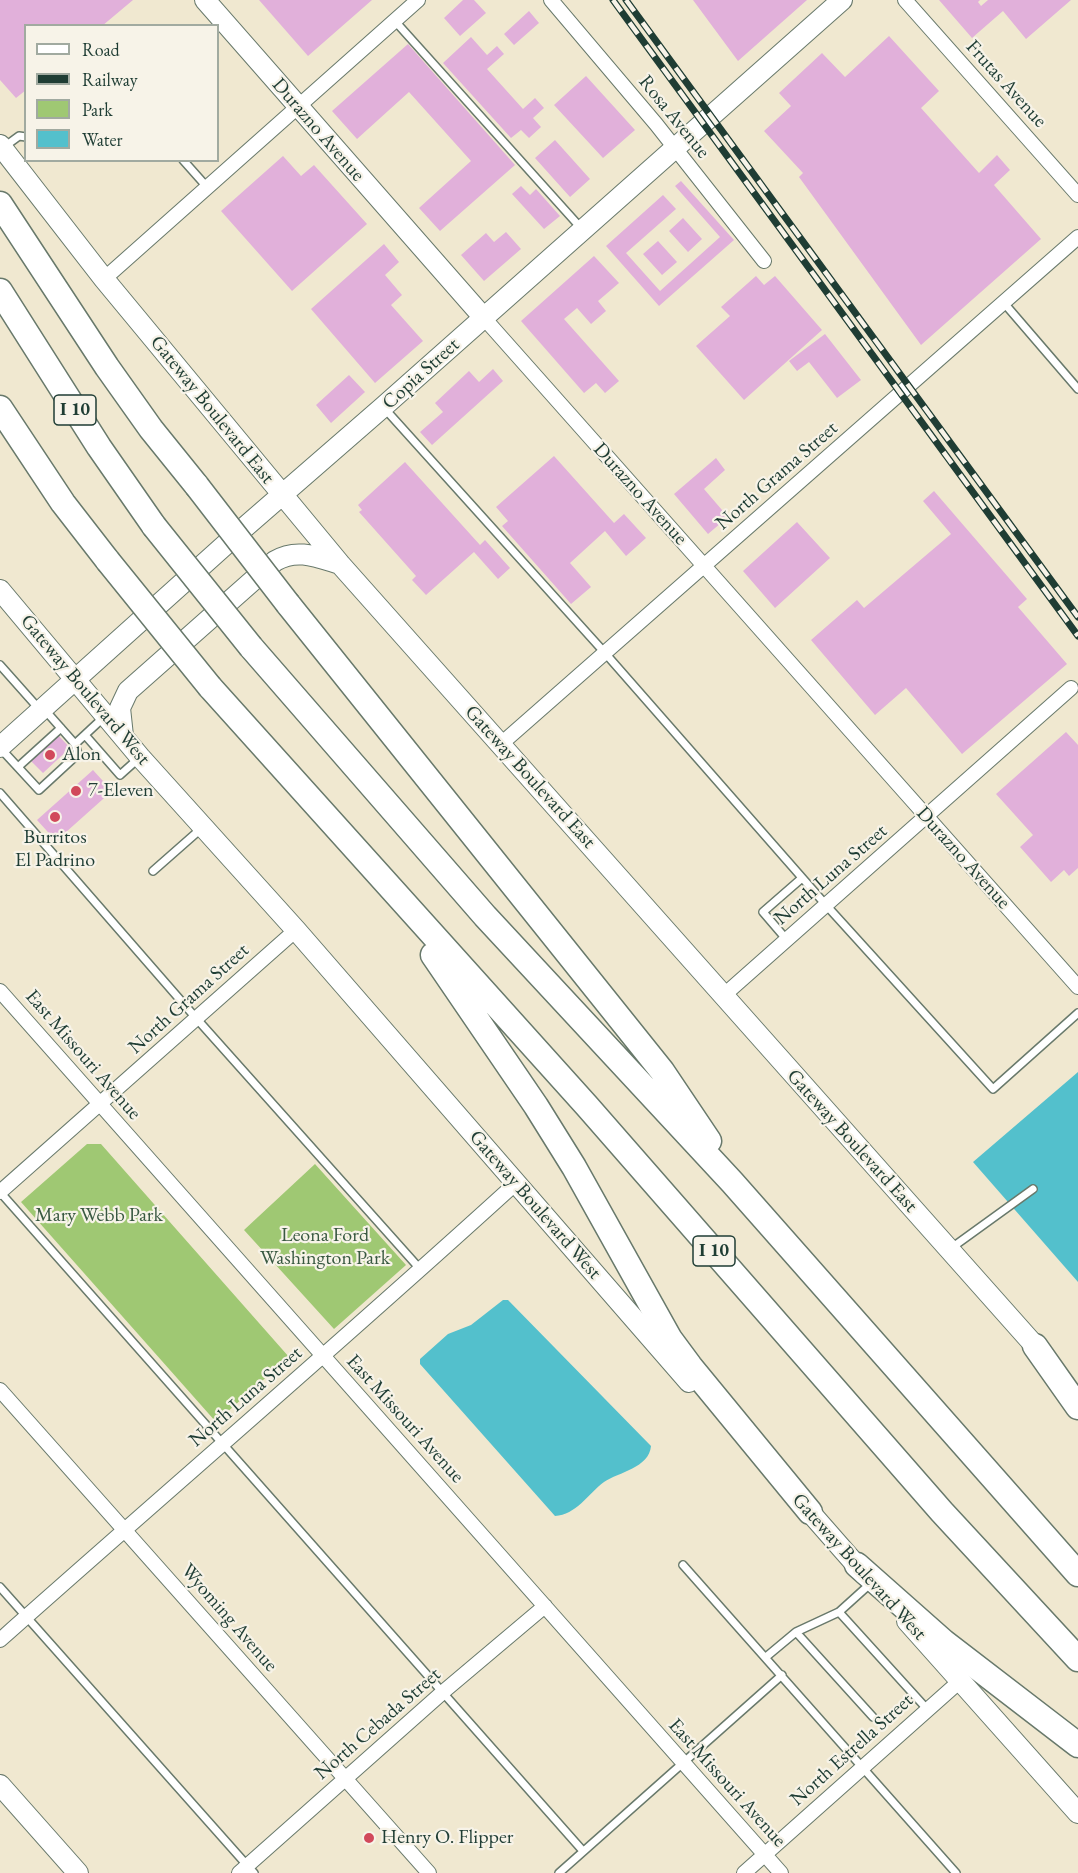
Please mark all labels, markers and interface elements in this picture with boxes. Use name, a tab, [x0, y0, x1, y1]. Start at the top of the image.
legend	[24, 24, 219, 162]
street label: Frutas Avenue	[960, 35, 1052, 133]
text: Road	[82, 38, 120, 61]
text: Railway	[82, 68, 138, 91]
street label: Rosa Avenue	[633, 71, 715, 163]
street label: Durazno Avenue	[267, 73, 369, 187]
text: Park	[82, 98, 113, 121]
text: Water	[82, 128, 123, 151]
street label: Gateway Boulevard East	[145, 331, 279, 489]
street label: Copia Street	[378, 333, 464, 415]
road number: I 10	[54, 395, 96, 425]
street label: North Grama Street	[711, 417, 843, 535]
street label: Durazno Avenue	[588, 438, 692, 550]
street label: Gateway Boulevard West	[15, 610, 155, 770]
street label: Gateway Boulevard East	[459, 701, 601, 853]
place label: Alon	[62, 743, 101, 767]
marker: Alon	[43, 748, 57, 762]
place label: 7-Eleven	[88, 779, 154, 803]
marker: 7-Eleven	[69, 784, 83, 798]
street label: Durazno Avenue	[911, 802, 1015, 914]
marker: Burritos El Padrino	[48, 810, 62, 824]
street label: North Luna Street	[770, 819, 892, 931]
place label: Burritos El Padrino	[15, 826, 95, 873]
street label: North Grama Street	[124, 939, 254, 1059]
street label: East Missouri Avenue	[20, 985, 146, 1125]
street label: Gateway Boulevard East	[781, 1065, 923, 1217]
street label: Gateway Boulevard West	[464, 1126, 606, 1284]
park label: Mary Webb Park	[35, 1204, 163, 1228]
park label: Leona Ford Washington Park	[260, 1224, 390, 1271]
road number: I 10	[693, 1236, 735, 1266]
street label: North Luna Street	[185, 1341, 307, 1453]
street label: East Missouri Avenue	[341, 1350, 469, 1488]
street label: Gateway Boulevard West	[787, 1489, 931, 1645]
street label: Wyoming Avenue	[175, 1559, 283, 1677]
street label: North Cebada Street	[310, 1663, 446, 1785]
street label: North Estrella Street	[786, 1689, 918, 1811]
street label: East Missouri Avenue	[663, 1714, 791, 1852]
place label: Henry O. Flipper	[381, 1826, 513, 1850]
marker: Henry O. Flipper	[362, 1831, 376, 1845]

